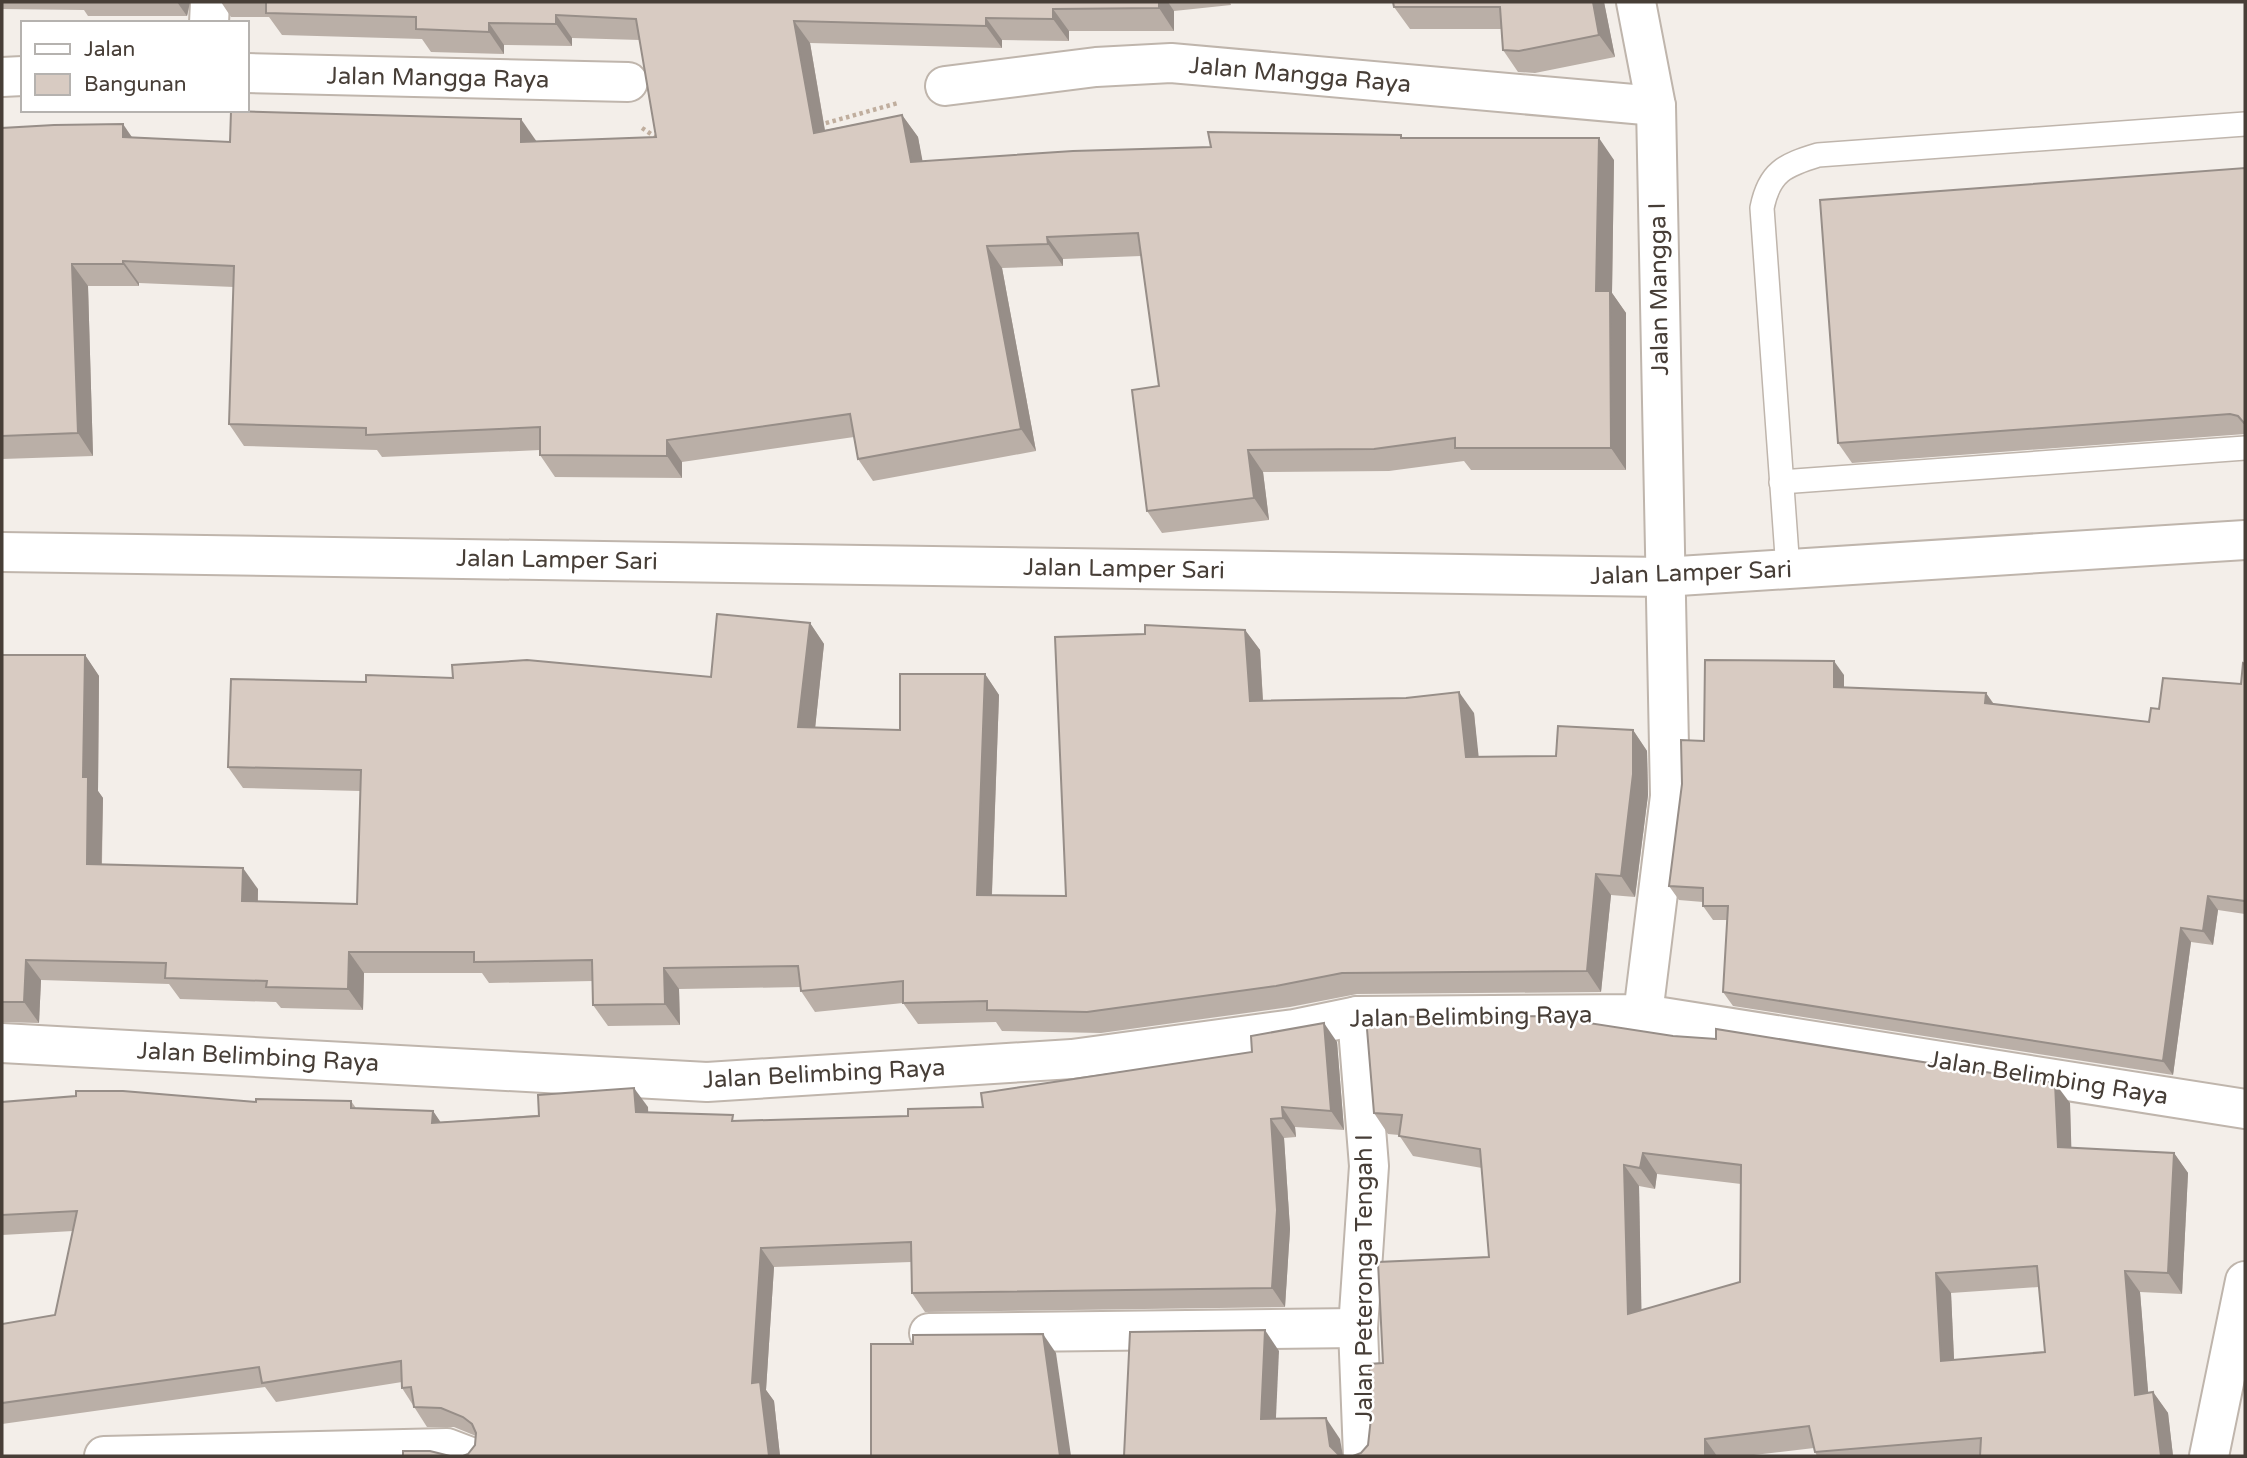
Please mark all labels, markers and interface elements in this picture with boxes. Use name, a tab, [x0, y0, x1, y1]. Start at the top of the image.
legend	[21, 21, 248, 112]
text: Jalan	[84, 37, 135, 62]
street label: Jalan Mangga Raya	[1188, 51, 1412, 99]
street label: Jalan Mangga Raya	[326, 62, 550, 94]
text: Bangunan	[84, 72, 187, 97]
street label: Jalan Mangga I	[1643, 202, 1675, 376]
street label: Jalan Lamper Sari	[456, 544, 658, 576]
street label: Jalan Lamper Sari	[1023, 553, 1225, 585]
street label: Jalan Lamper Sari	[1590, 555, 1792, 591]
street label: Jalan Belimbing Raya	[1349, 1000, 1593, 1034]
street label: Jalan Belimbing Raya	[136, 1036, 380, 1078]
street label: Jalan Belimbing Raya	[1926, 1045, 2170, 1111]
street label: Jalan Belimbing Raya	[702, 1053, 946, 1095]
street label: Jalan Peteronga Tengah I	[1350, 1134, 1379, 1422]

